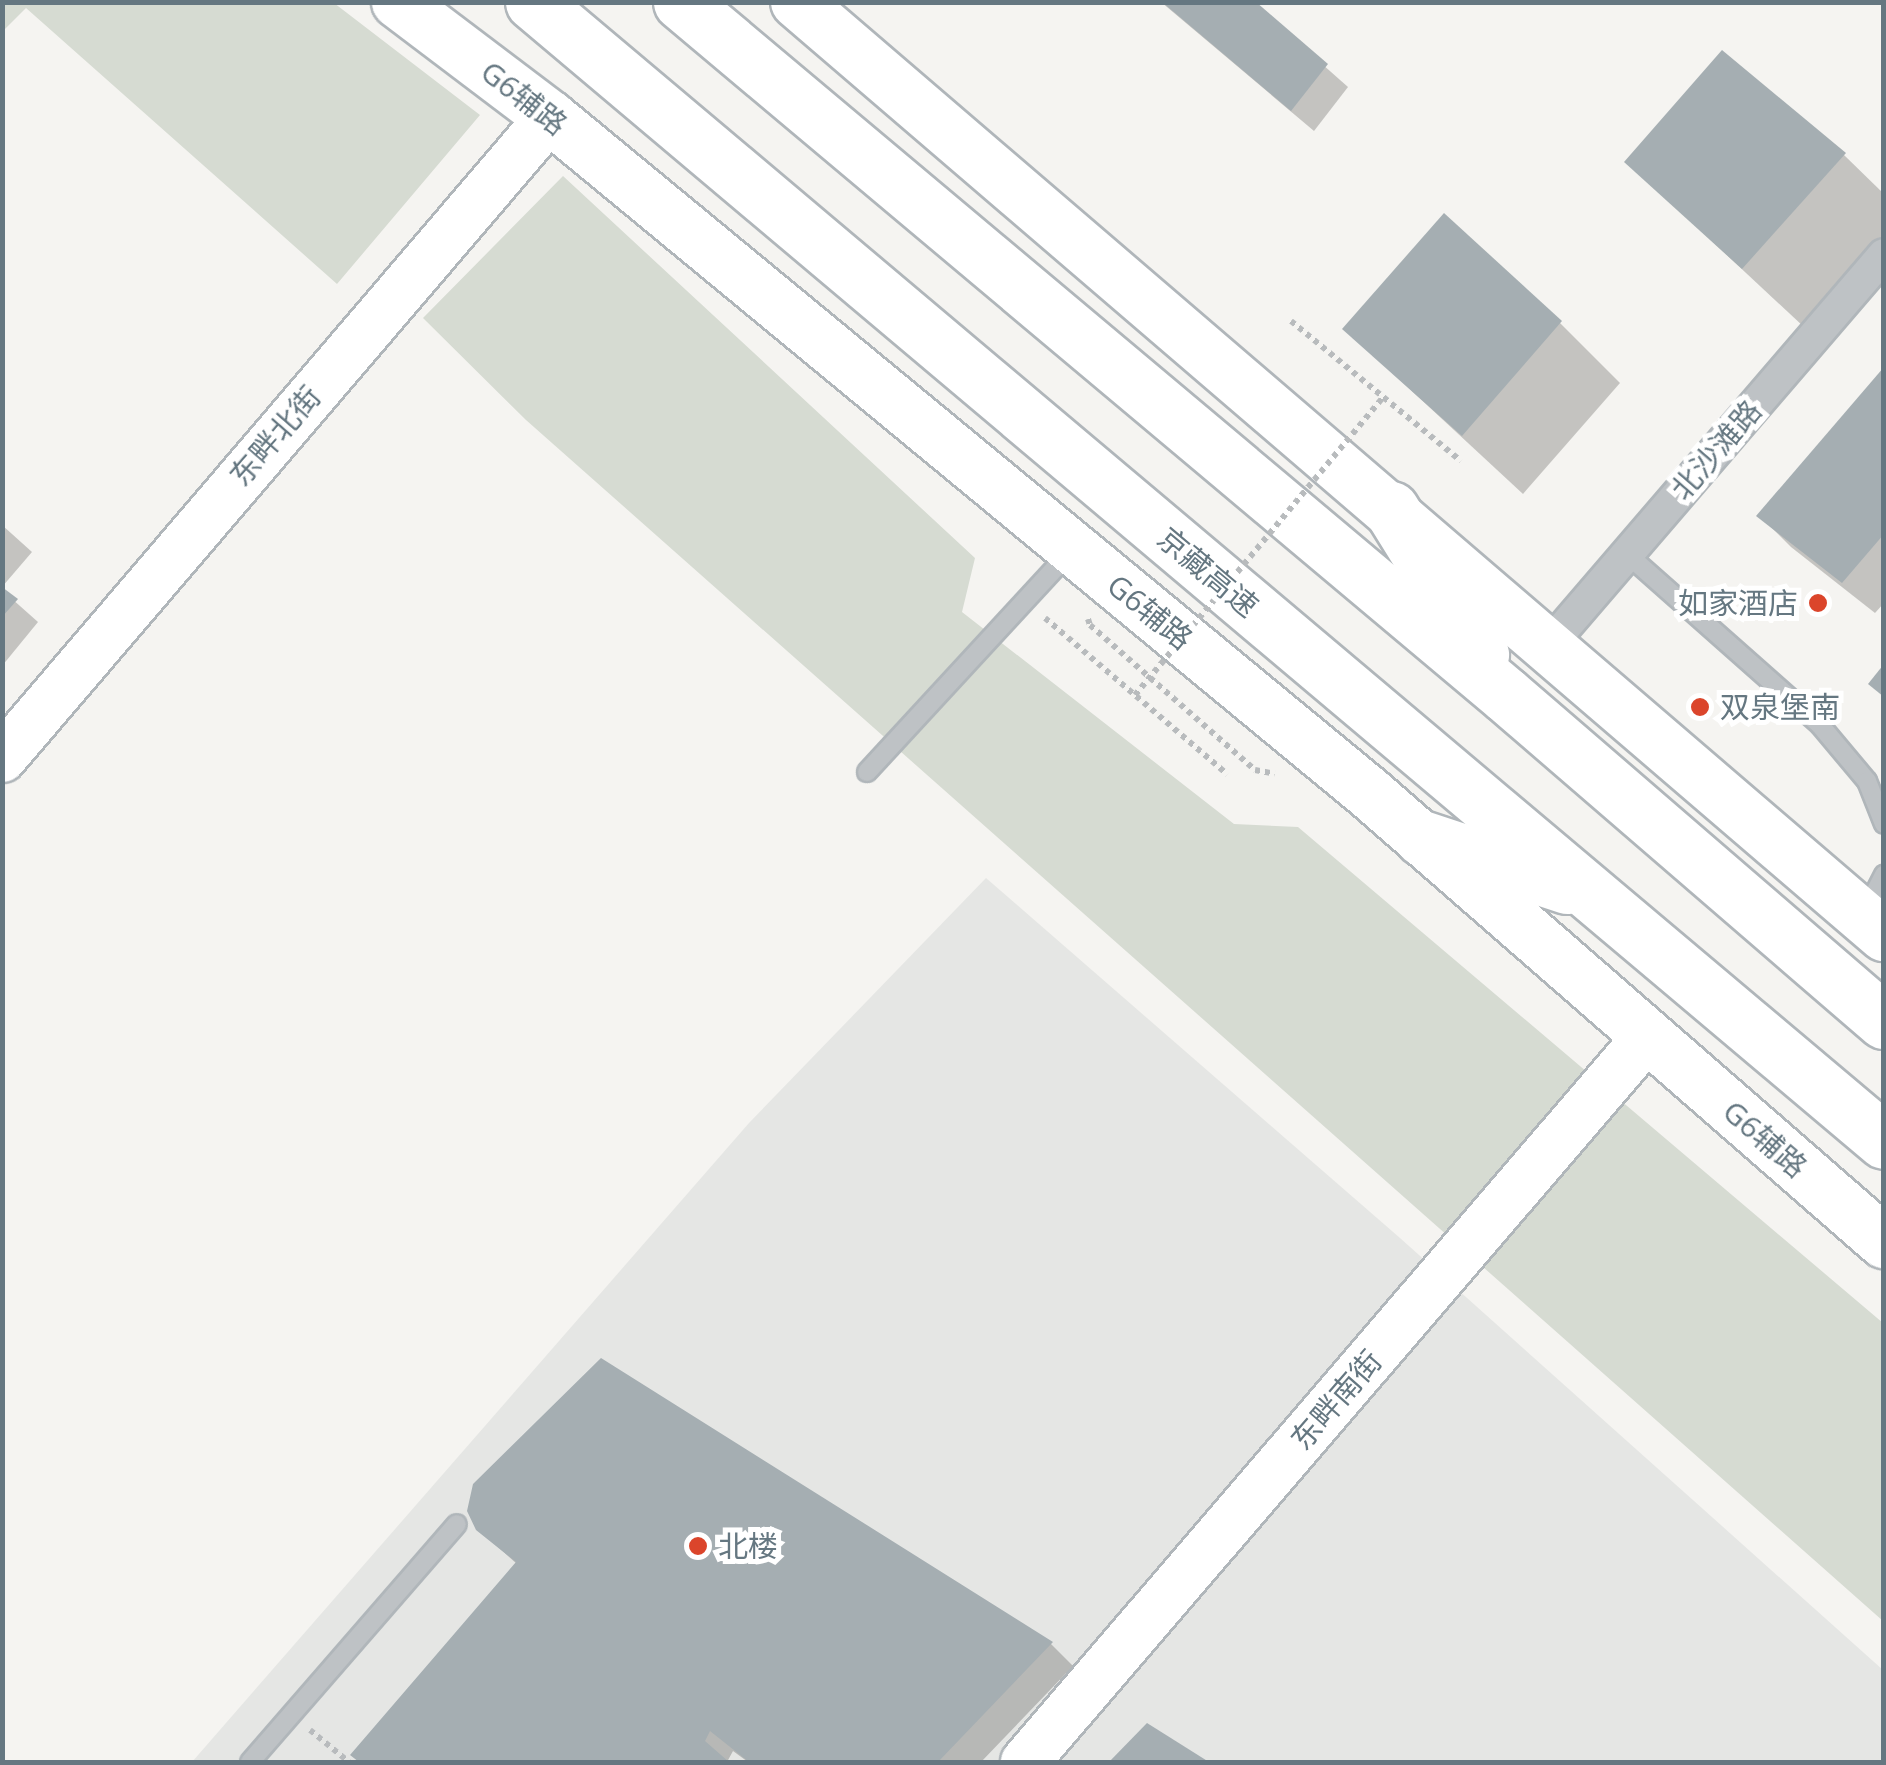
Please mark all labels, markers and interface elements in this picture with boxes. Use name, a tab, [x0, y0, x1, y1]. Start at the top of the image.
street label: G6辅路	[474, 53, 574, 143]
street label: 东畔北街	[222, 379, 328, 493]
street label: 北沙滩路	[1663, 393, 1769, 507]
street label: 京藏高速	[1150, 520, 1266, 624]
street label: G6辅路	[1100, 567, 1200, 657]
place label: 如家酒店	[1678, 585, 1798, 621]
marker: 如家酒店	[1807, 592, 1829, 614]
place label: 双泉堡南	[1720, 689, 1840, 725]
marker: 双泉堡南	[1689, 696, 1711, 718]
street label: G6辅路	[1716, 1093, 1814, 1185]
street label: 东畔南街	[1283, 1343, 1389, 1457]
place label: 北楼	[718, 1528, 778, 1564]
marker: 北楼	[687, 1535, 709, 1557]

